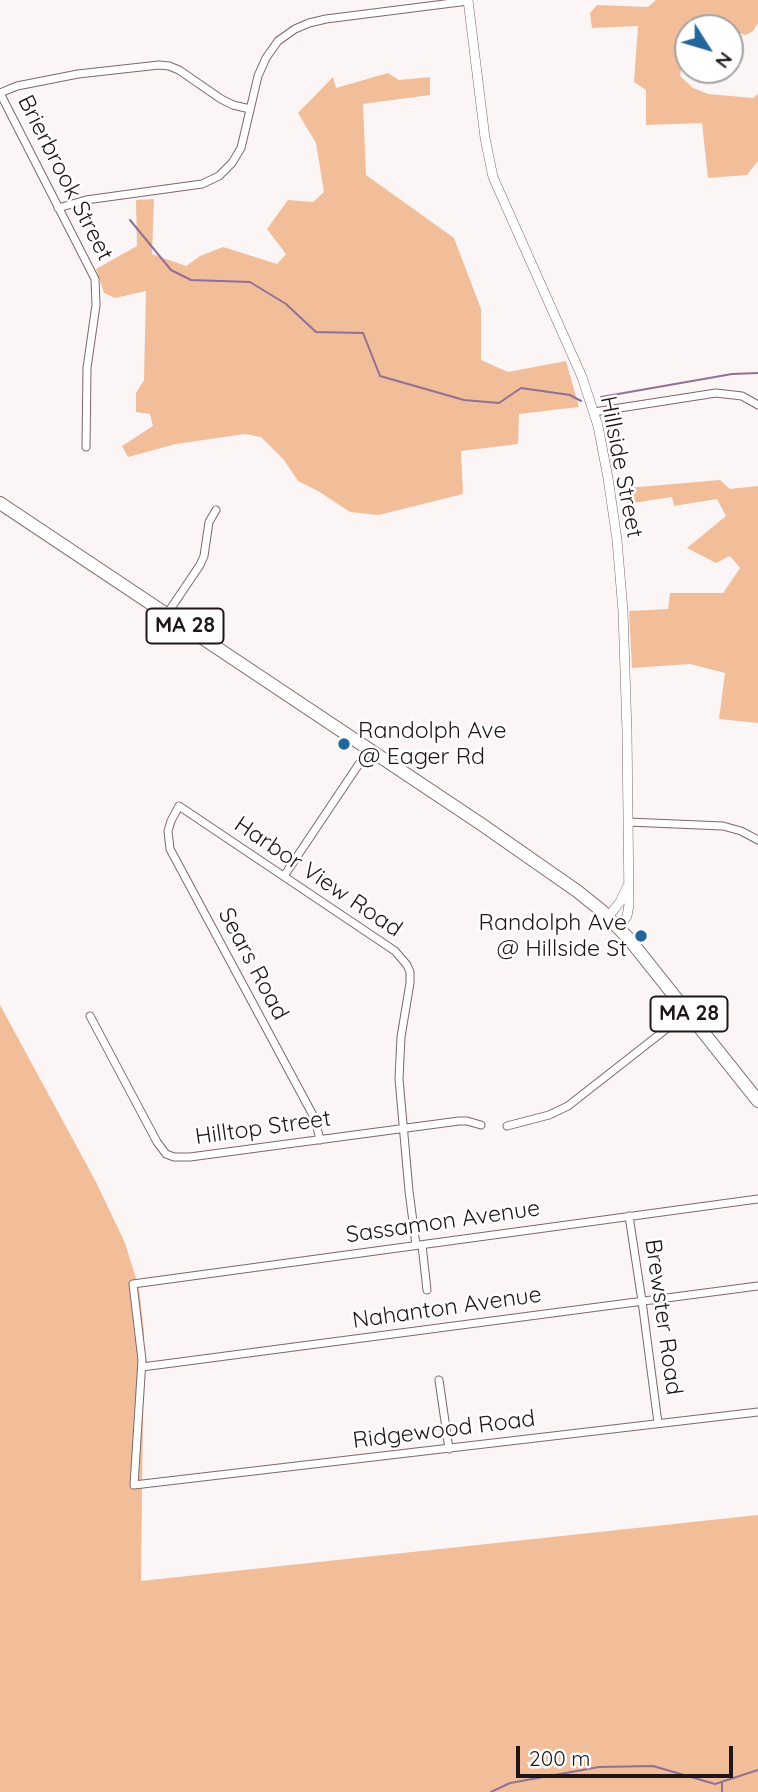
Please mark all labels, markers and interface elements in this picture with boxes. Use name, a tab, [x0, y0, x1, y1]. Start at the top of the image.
north arrow	[674, 14, 744, 84]
text: N	[710, 48, 738, 73]
street label: Brierbrook Street	[11, 91, 119, 265]
street label: Hillside Street	[594, 394, 648, 540]
road number: MA 28	[146, 608, 224, 644]
place label: Randolph Ave @ Eager Rd	[358, 717, 506, 771]
marker: Randolph Ave @ Eager Rd	[336, 736, 352, 752]
street label: Harbor View Road	[229, 811, 407, 943]
street label: Sears Road	[212, 903, 294, 1025]
place label: Randolph Ave @ Hillside St	[479, 909, 627, 963]
marker: Randolph Ave @ Hillside St	[633, 928, 649, 944]
road number: MA 28	[650, 996, 728, 1032]
street label: Hilltop Street	[193, 1105, 333, 1151]
street label: Sassamon Avenue	[344, 1195, 542, 1249]
street label: Brewster Road	[638, 1237, 688, 1397]
street label: Nahanton Avenue	[351, 1281, 543, 1335]
street label: Ridgewood Road	[351, 1405, 537, 1455]
scale bar	[520, 1732, 737, 1776]
text: 200 m	[529, 1745, 591, 1771]

